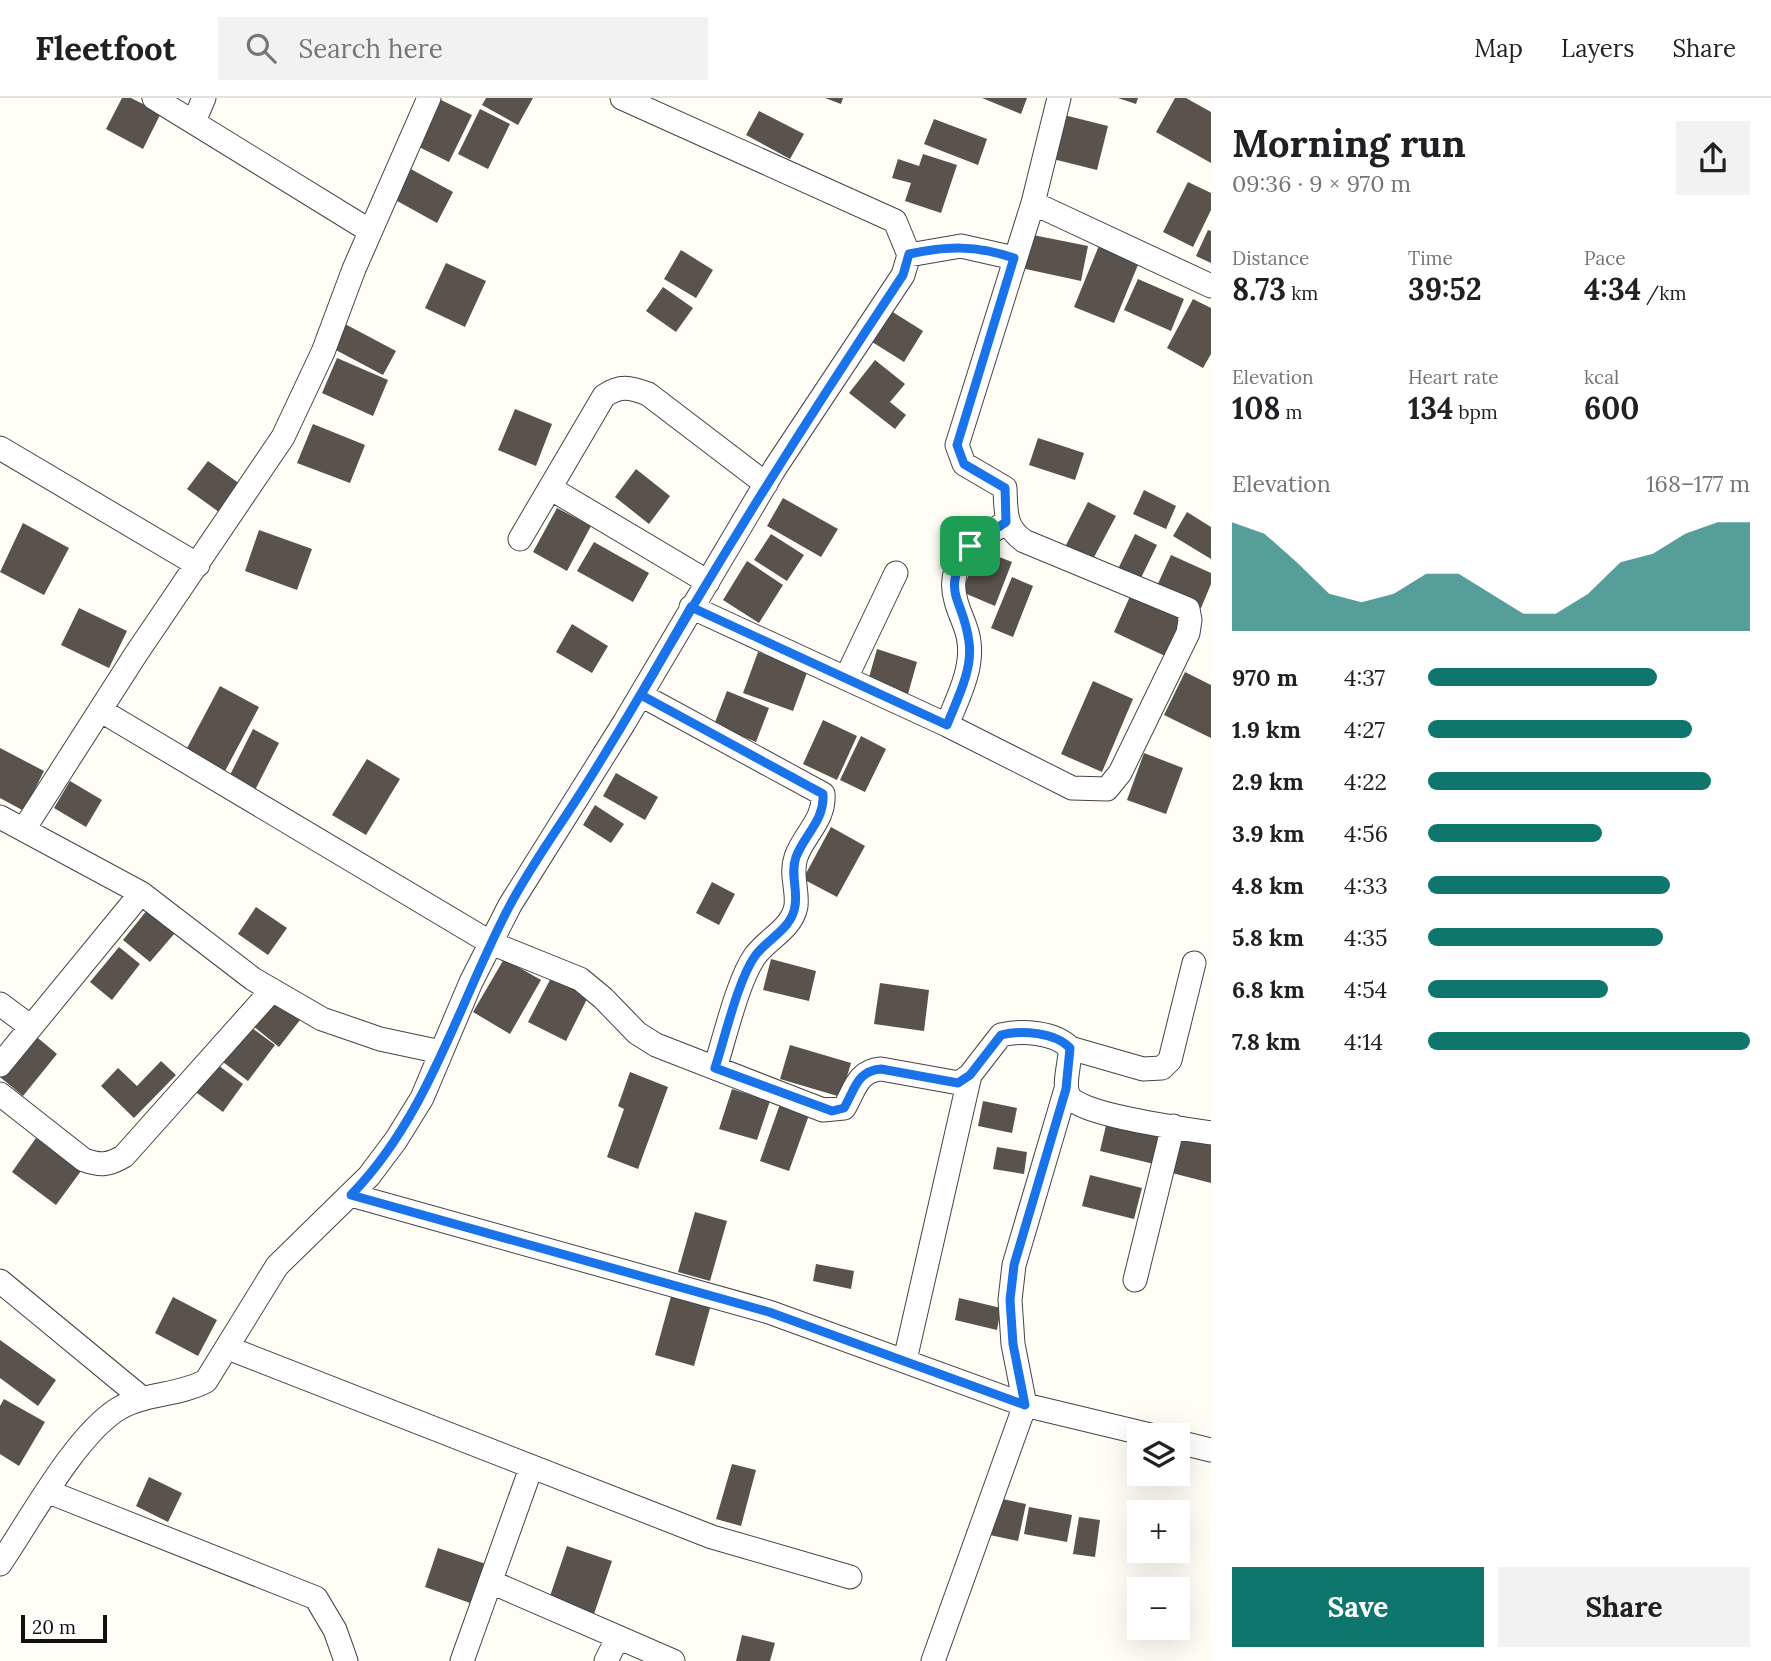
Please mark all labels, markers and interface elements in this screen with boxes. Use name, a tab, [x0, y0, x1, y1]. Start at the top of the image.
search box	[218, 17, 708, 80]
text: Fleetfoot	[35, 27, 176, 69]
icon: search	[242, 29, 280, 67]
text: Search here	[298, 32, 443, 65]
text: Map	[1474, 33, 1523, 64]
text: Layers	[1561, 33, 1634, 64]
text: Share	[1672, 33, 1736, 64]
text: Morning run	[1232, 119, 1466, 167]
button: share	[1676, 121, 1750, 195]
text: 09:36 · 9 × 970 m	[1232, 169, 1411, 198]
text: Distance	[1232, 246, 1309, 270]
text: Time	[1408, 246, 1453, 270]
text: Pace	[1584, 246, 1626, 270]
text: 8.73	[1232, 270, 1286, 308]
text: 39:52	[1408, 270, 1482, 308]
text: 4:34	[1584, 270, 1641, 308]
text: km	[1286, 281, 1318, 305]
text: /km	[1641, 281, 1686, 305]
text: Elevation	[1232, 365, 1314, 389]
text: Heart rate	[1408, 365, 1499, 389]
text: kcal	[1584, 365, 1619, 389]
text: 108	[1232, 389, 1280, 427]
text: 134	[1408, 389, 1453, 427]
text: 600	[1584, 389, 1639, 427]
text: m	[1280, 400, 1302, 424]
text: bpm	[1453, 400, 1498, 424]
text: Elevation	[1232, 469, 1331, 498]
text: 168–177 m	[1646, 469, 1750, 498]
pin	[940, 516, 1000, 576]
icon: arrive	[951, 527, 989, 565]
text: 970 m	[1232, 663, 1298, 692]
text: 4:37	[1344, 663, 1385, 692]
text: 1.9 km	[1232, 715, 1301, 744]
text: 4:27	[1344, 715, 1385, 744]
text: 2.9 km	[1232, 767, 1304, 796]
text: 4:22	[1344, 767, 1387, 796]
text: 3.9 km	[1232, 819, 1304, 848]
text: 4:56	[1344, 819, 1388, 848]
text: 4.8 km	[1232, 871, 1304, 900]
text: 4:33	[1344, 871, 1388, 900]
text: 5.8 km	[1232, 923, 1304, 952]
text: 4:35	[1344, 923, 1388, 952]
text: 6.8 km	[1232, 975, 1305, 1004]
text: 4:54	[1344, 975, 1387, 1004]
text: 7.8 km	[1232, 1027, 1301, 1056]
text: 4:14	[1344, 1027, 1383, 1056]
map controls	[1127, 1423, 1190, 1640]
button: layers	[1127, 1423, 1190, 1486]
button: +	[1127, 1500, 1190, 1563]
button: Save	[1232, 1567, 1484, 1647]
button: Share	[1498, 1567, 1750, 1647]
button: −	[1127, 1577, 1190, 1640]
scale bar	[21, 1612, 107, 1644]
text: 20 m	[32, 1615, 76, 1639]

